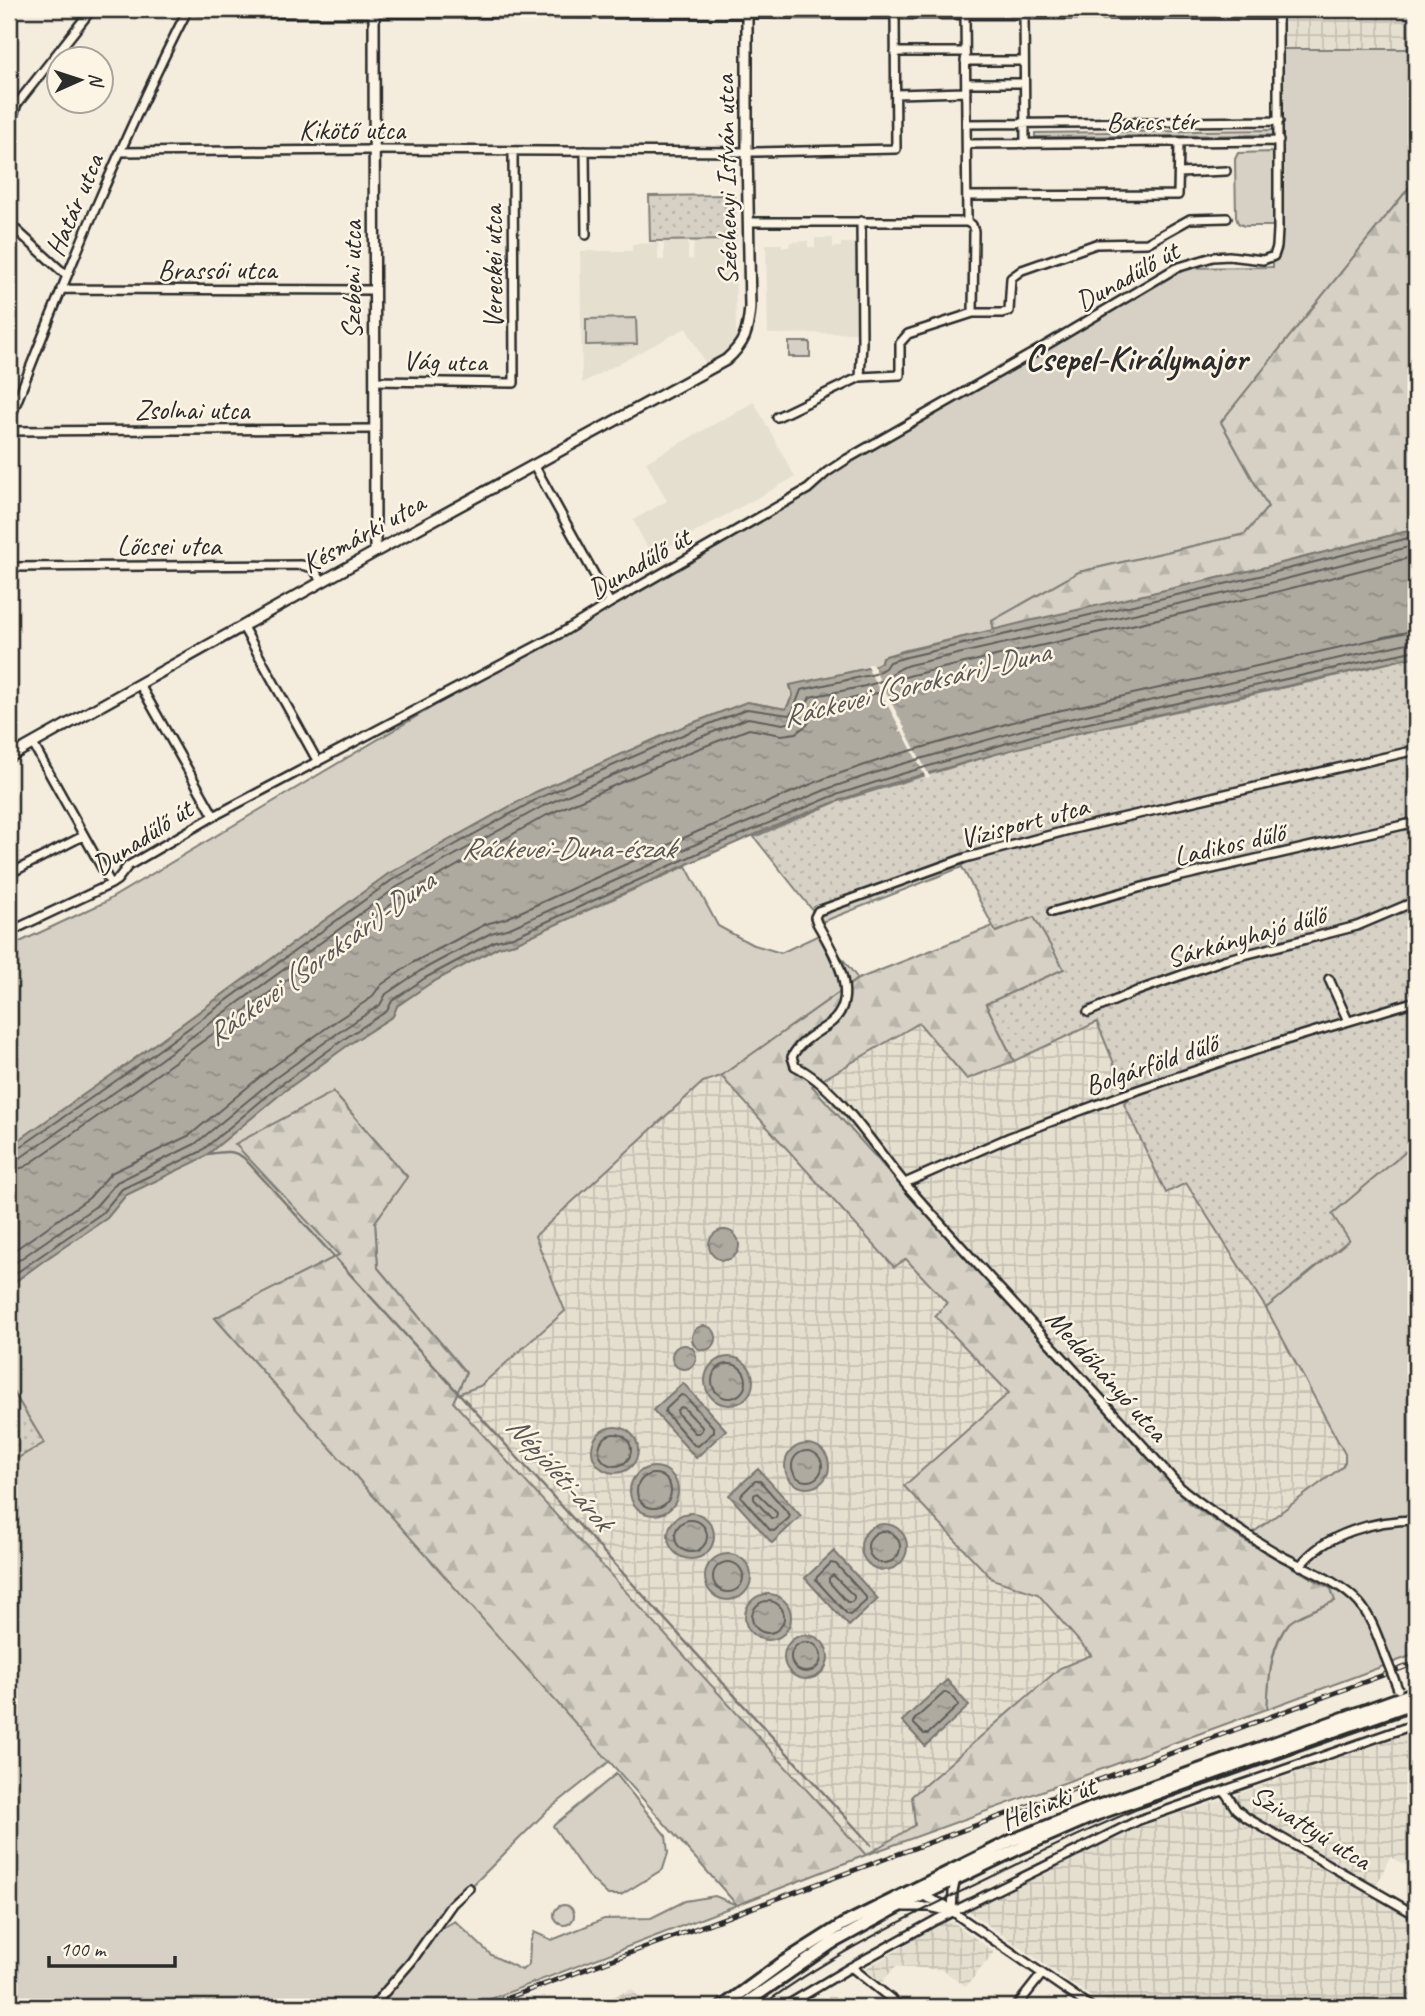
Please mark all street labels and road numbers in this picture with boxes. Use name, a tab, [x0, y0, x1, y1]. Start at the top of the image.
street label: Széchenyi István utca	[707, 73, 745, 285]
street label: Barcs tér	[1106, 103, 1201, 139]
street label: Kikötő utca	[299, 112, 407, 147]
street label: Határ utca	[37, 147, 112, 261]
street label: Vereckei utca	[475, 203, 510, 329]
street label: Szebeni utca	[334, 219, 369, 339]
street label: Dunadűlő út	[1069, 232, 1187, 319]
street label: Brassói utca	[158, 252, 279, 287]
street label: Vág utca	[403, 343, 489, 379]
street label: Zsolnai utca	[135, 392, 251, 427]
street label: Késmárki utca	[295, 484, 433, 581]
street label: Dunadűlő út	[581, 518, 699, 606]
street label: Lőcsei utca	[117, 528, 223, 563]
street label: Vízisport utca	[956, 788, 1094, 856]
street label: Dunadűlő út	[85, 790, 201, 882]
street label: Ladikos dűlő	[1170, 813, 1292, 874]
street label: Sárkányhajó dűlő	[1162, 895, 1334, 975]
street label: Bolgárföld dűlő	[1080, 1024, 1226, 1103]
street label: Meddőhányó utca	[1038, 1302, 1177, 1450]
street label: Helsinki út	[995, 1767, 1103, 1838]
street label: Szivattyú utca	[1245, 1776, 1379, 1879]

